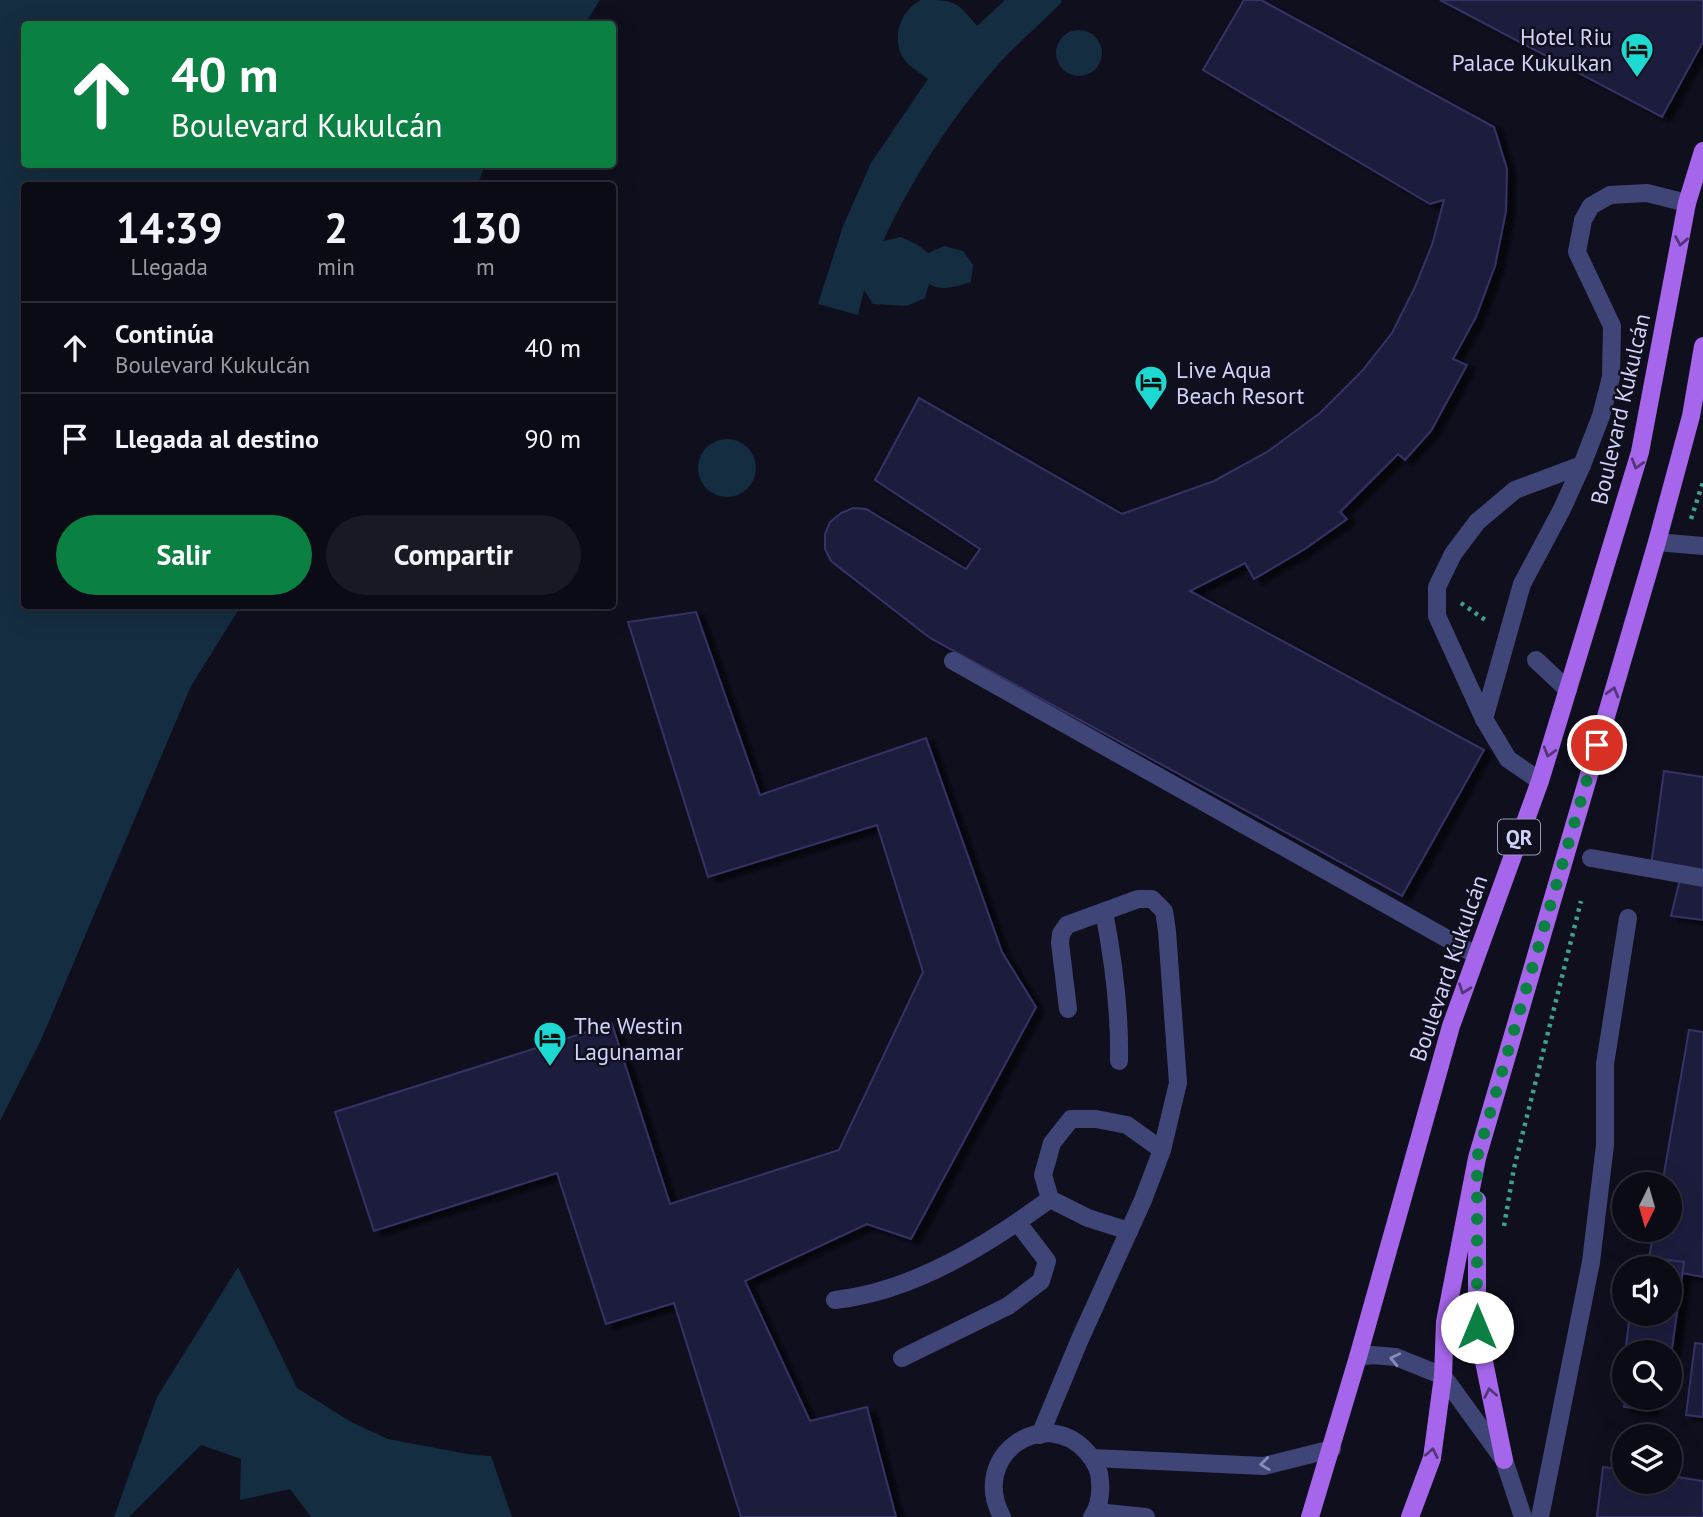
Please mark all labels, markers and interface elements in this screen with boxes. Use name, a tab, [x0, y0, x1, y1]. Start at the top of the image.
place label: Hotel Riu Palace Kukulkan	[1452, 22, 1612, 77]
hotel icon: Hotel Riu Palace Kukulkan	[1618, 30, 1656, 79]
text: 40 m	[171, 42, 278, 106]
icon: ahead	[56, 49, 147, 140]
text: Boulevard Kukulcán	[171, 104, 443, 146]
text: 14:39	[116, 200, 222, 255]
text: 2	[324, 200, 348, 255]
text: 130	[450, 200, 521, 255]
one-way arrow	[1674, 235, 1689, 247]
text: Llegada	[130, 252, 208, 281]
text: min	[317, 252, 355, 281]
text: m	[476, 252, 495, 281]
street label: Boulevard Kukulcán	[1584, 311, 1656, 507]
text: Continúa	[115, 317, 214, 350]
icon: ahead	[56, 329, 94, 367]
text: 40 m	[525, 331, 581, 364]
text: Boulevard Kukulcán	[115, 350, 310, 379]
place label: Live Aqua Beach Resort	[1176, 355, 1304, 410]
hotel icon: Live Aqua Beach Resort	[1132, 363, 1170, 412]
icon: arrive	[56, 420, 94, 458]
text: Llegada al destino	[115, 422, 319, 455]
text: 90 m	[525, 422, 581, 455]
one-way arrow	[1630, 458, 1645, 470]
button: Salir	[56, 515, 312, 595]
button: Compartir	[326, 515, 581, 595]
one-way arrow	[1604, 687, 1619, 699]
pin	[1567, 715, 1627, 775]
icon: arrive	[1578, 726, 1616, 764]
one-way arrow	[1542, 746, 1557, 758]
road number: QR	[1498, 820, 1540, 854]
street label: Boulevard Kukulcán	[1403, 871, 1493, 1065]
one-way arrow	[1458, 983, 1472, 995]
place label: The Westin Lagunamar	[574, 1011, 684, 1066]
hotel icon: The Westin Lagunamar	[531, 1019, 569, 1068]
north arrow	[1612, 1172, 1682, 1242]
map controls	[1612, 1172, 1682, 1494]
button: sound	[1612, 1256, 1682, 1326]
position arrow	[1440, 1290, 1514, 1364]
button: search	[1612, 1340, 1682, 1410]
one-way arrow	[1389, 1352, 1401, 1367]
one-way arrow	[1484, 1387, 1499, 1399]
button: layers	[1612, 1424, 1682, 1494]
one-way arrow	[1423, 1447, 1438, 1459]
one-way arrow	[1259, 1457, 1271, 1472]

